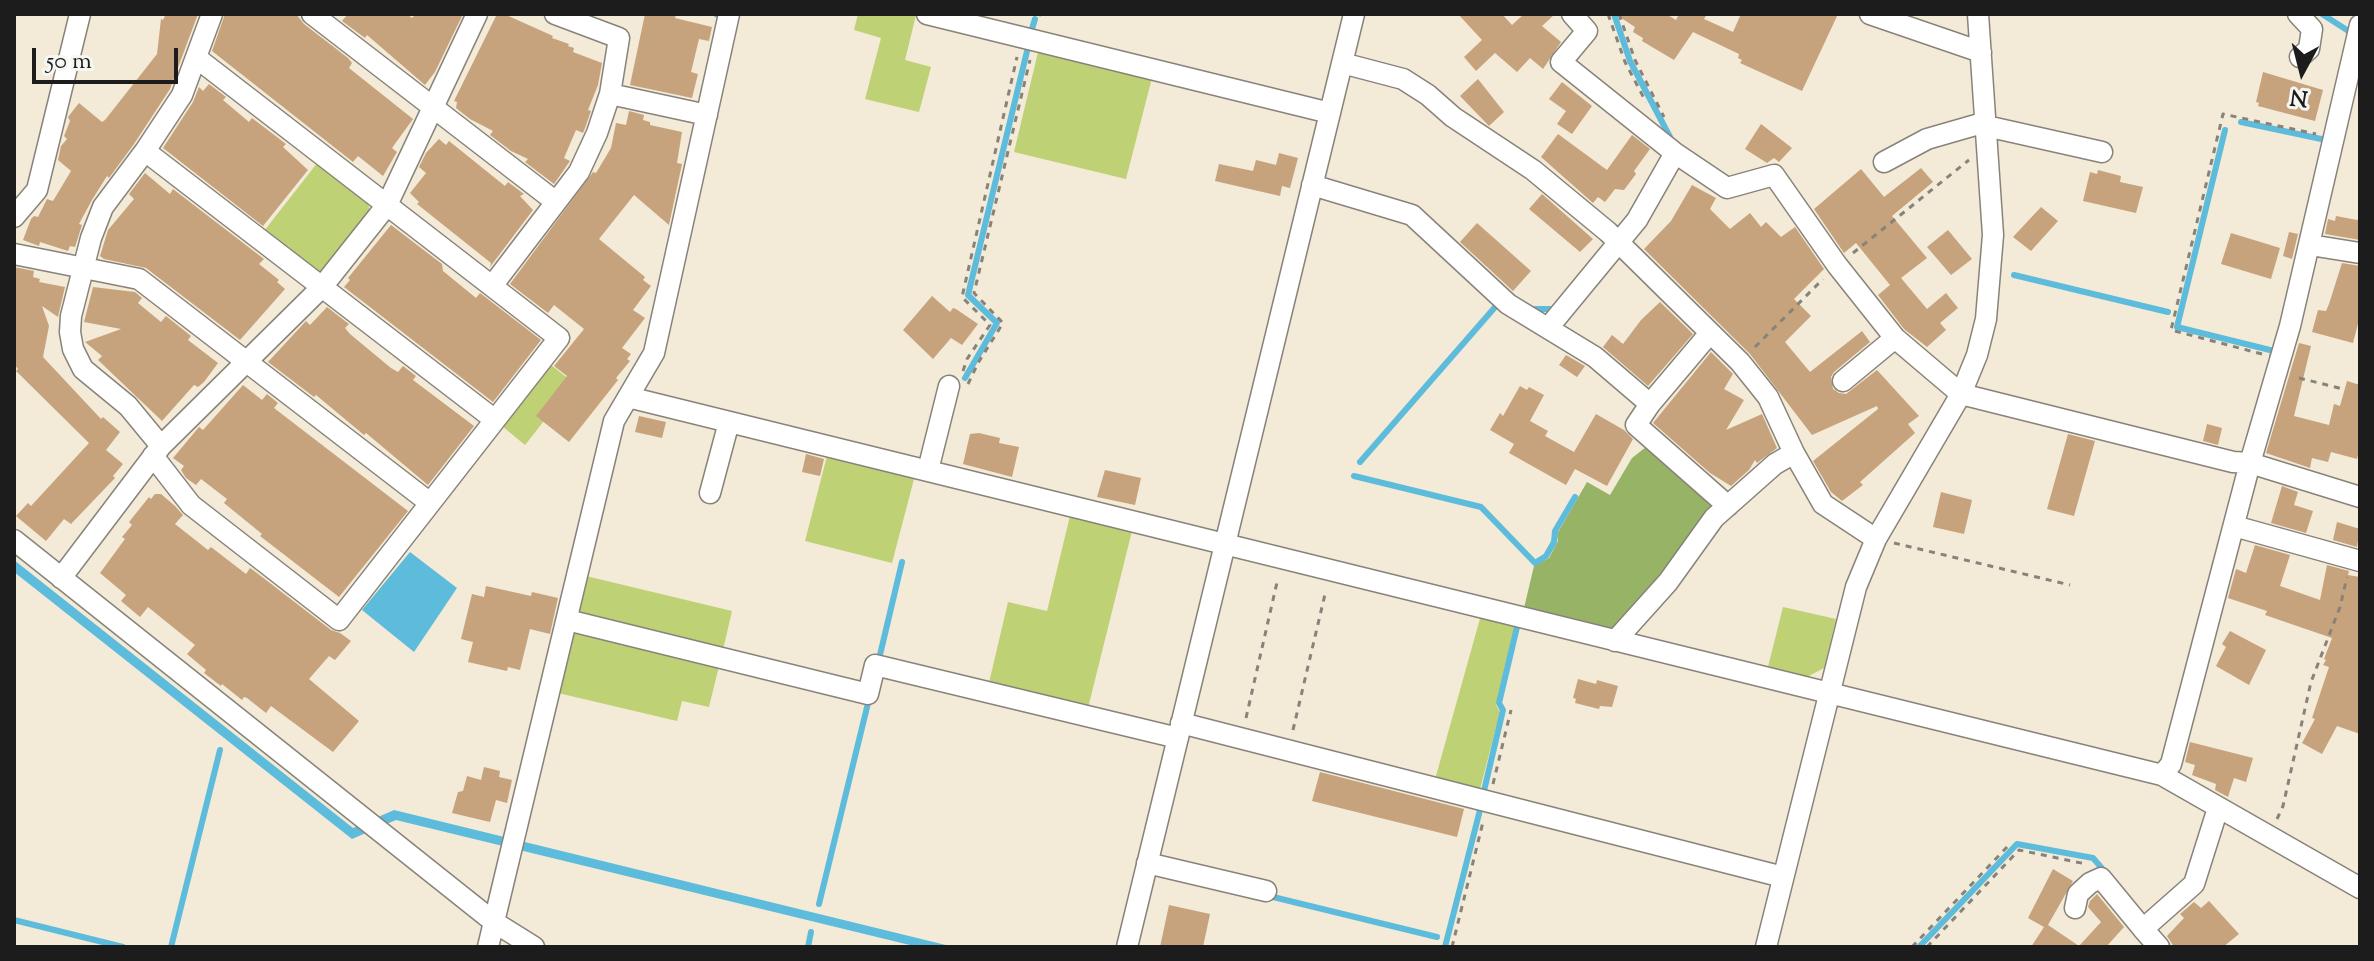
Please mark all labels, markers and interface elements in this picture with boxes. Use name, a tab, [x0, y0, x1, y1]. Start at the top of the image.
scale bar	[36, 32, 182, 82]
north arrow	[2262, 32, 2342, 112]
text: 50 m	[46, 45, 92, 79]
text: N	[2288, 79, 2310, 113]

